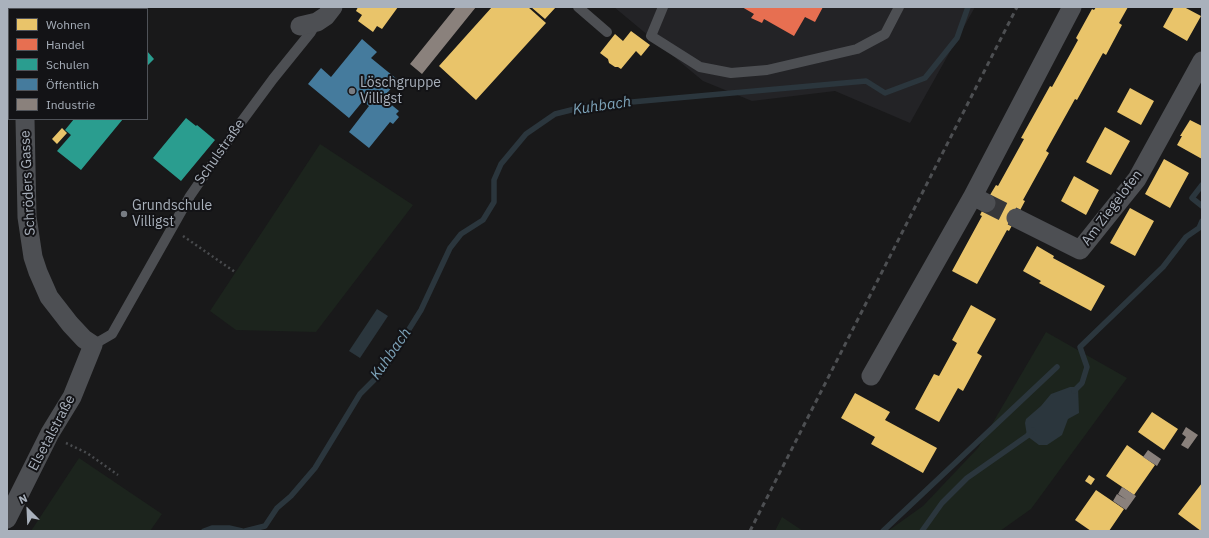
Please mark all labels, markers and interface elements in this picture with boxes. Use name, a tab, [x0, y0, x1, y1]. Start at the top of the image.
legend	[8, 8, 148, 120]
text: Wohnen	[46, 17, 90, 32]
text: Handel	[46, 37, 85, 52]
text: Schulen	[46, 57, 89, 72]
place label: Löschgruppe Villigst	[360, 75, 441, 108]
text: Öffentlich	[46, 77, 99, 92]
marker: Löschgruppe Villigst	[347, 86, 357, 96]
water label: Kuhbach	[572, 93, 632, 119]
text: Industrie	[46, 97, 95, 112]
street label: Schulstraße	[191, 116, 249, 188]
street label: Schröders Gasse	[17, 130, 39, 236]
street label: Am Ziegelofen	[1078, 167, 1146, 249]
place label: Grundschule Villigst	[132, 198, 212, 230]
marker: Grundschule Villigst	[119, 209, 129, 219]
water label: Kuhbach	[367, 325, 415, 383]
street label: Elsetalstraße	[25, 392, 79, 474]
north arrow	[8, 490, 48, 530]
text: N	[17, 491, 30, 507]

